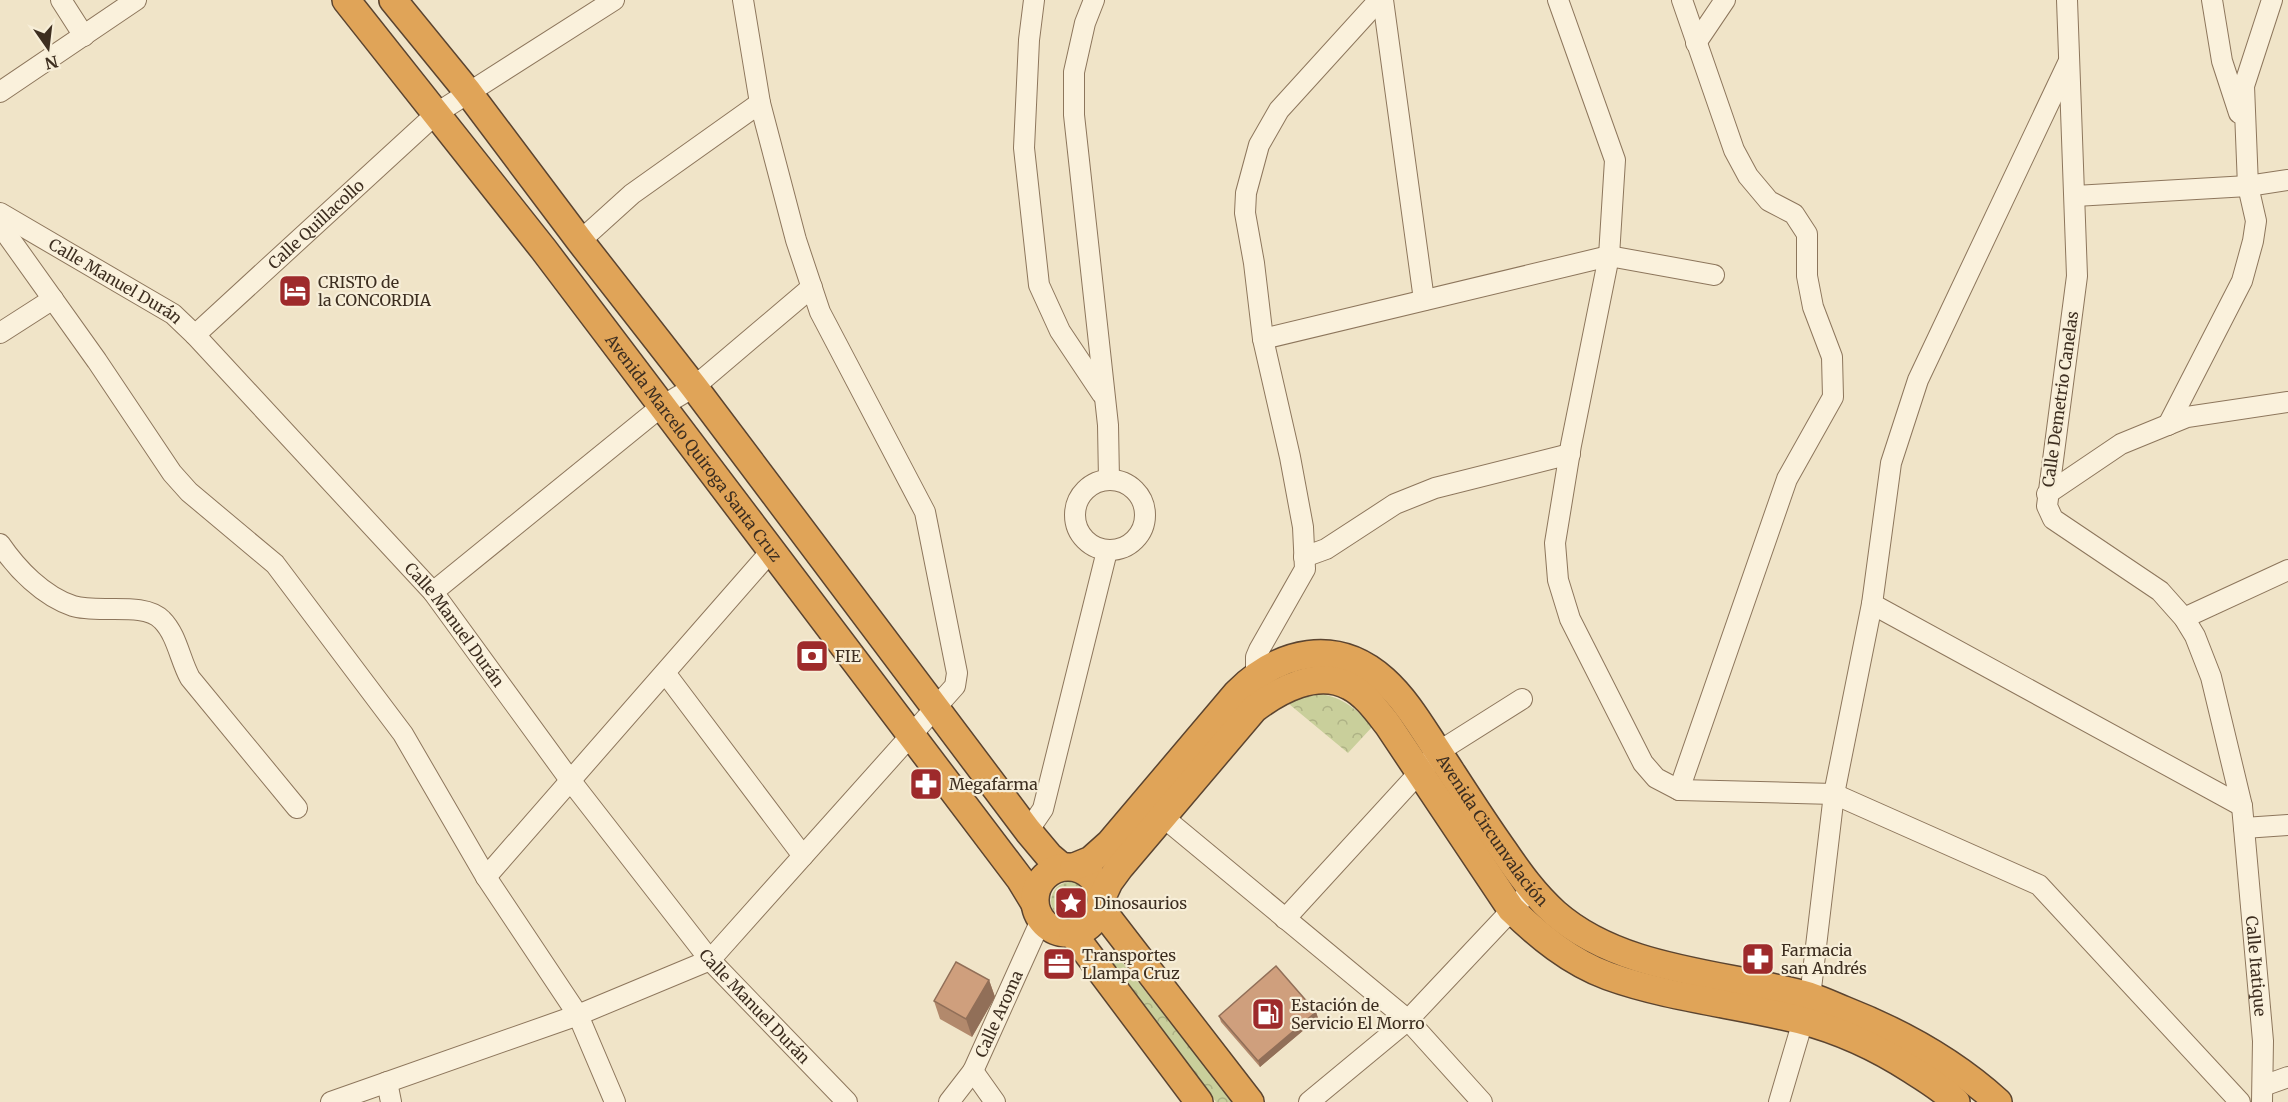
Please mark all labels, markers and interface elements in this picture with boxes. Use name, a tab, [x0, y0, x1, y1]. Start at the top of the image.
north arrow	[18, 18, 78, 78]
text: N	[43, 51, 60, 74]
street label: Calle Quillacollo	[264, 175, 368, 273]
street label: Calle Manuel Durán	[45, 234, 187, 328]
place label: CRISTO de la CONCORDIA	[318, 272, 432, 310]
hotel icon: CRISTO de la CONCORDIA	[277, 273, 313, 309]
street label: Calle Demetrio Canelas	[2038, 310, 2082, 488]
street label: Avenida Marcelo Quiroga Santa Cruz	[601, 329, 786, 566]
street label: Calle Manuel Durán	[401, 558, 509, 691]
bank icon: FIE	[794, 638, 830, 674]
place label: FIE	[835, 646, 862, 666]
street label: Avenida Circunvalación	[1432, 750, 1553, 911]
pharmacy icon: Megafarma	[908, 766, 944, 802]
place label: Megafarma	[949, 774, 1038, 794]
place icon: Dinosaurios	[1053, 885, 1089, 921]
place label: Dinosaurios	[1094, 893, 1187, 913]
street label: Calle Itatique	[2242, 915, 2271, 1017]
place label: Farmacia san Andrés	[1781, 940, 1867, 978]
pharmacy icon: Farmacia san Andrés	[1740, 941, 1776, 977]
street label: Calle Manuel Durán	[695, 945, 815, 1068]
place label: Transportes Llampa Cruz	[1082, 945, 1180, 983]
office icon: Transportes Llampa Cruz	[1041, 946, 1077, 982]
street label: Calle Aroma	[971, 967, 1027, 1060]
place label: Estación de Servicio El Morro	[1291, 995, 1425, 1033]
fuel station icon: Estación de Servicio El Morro	[1250, 996, 1286, 1032]

